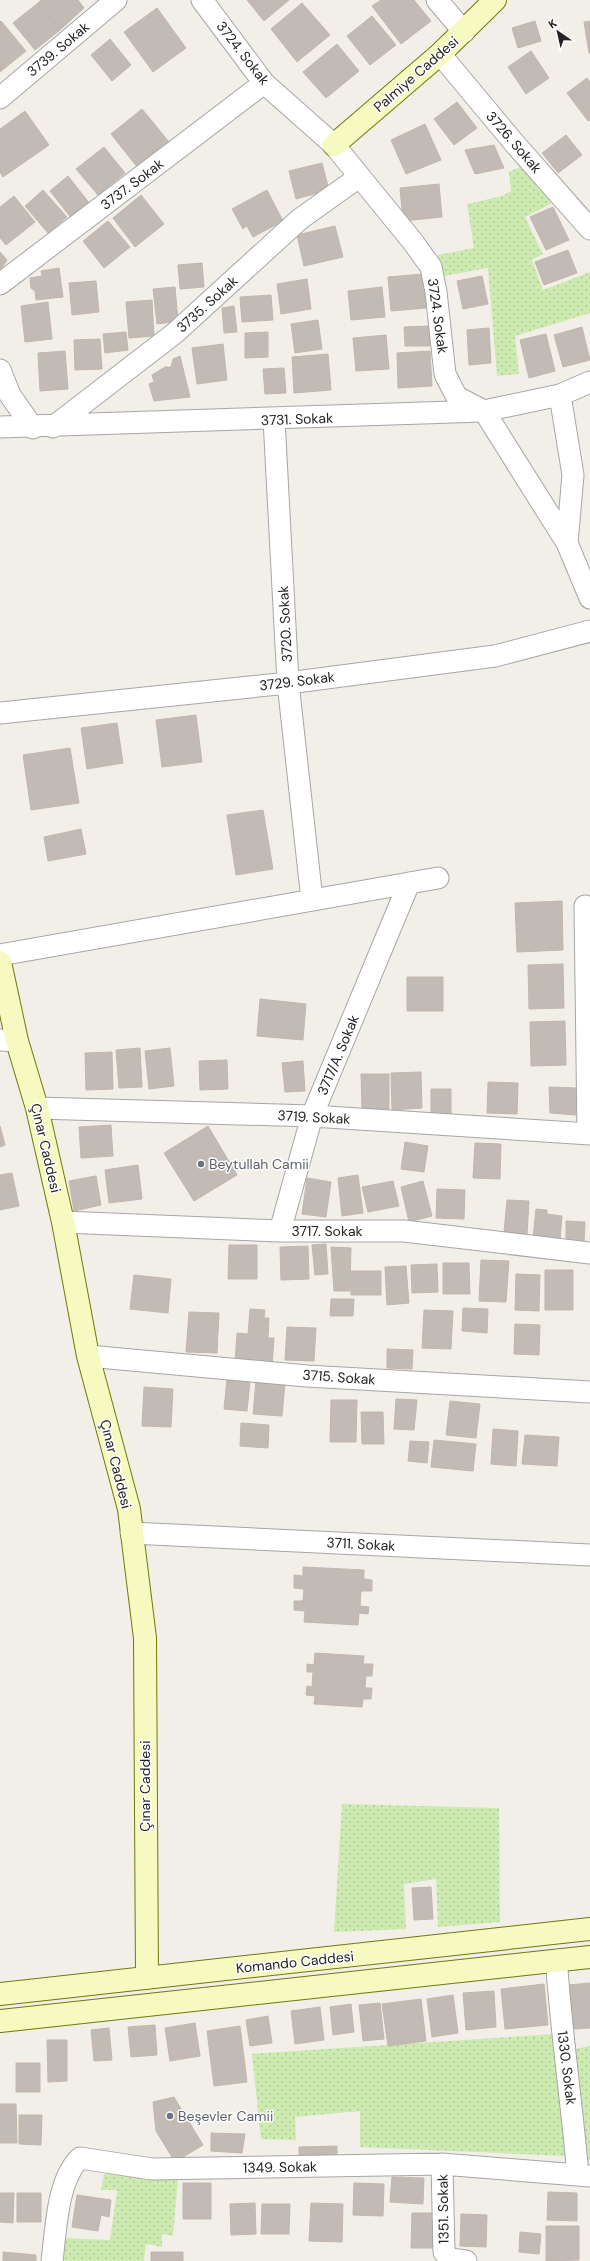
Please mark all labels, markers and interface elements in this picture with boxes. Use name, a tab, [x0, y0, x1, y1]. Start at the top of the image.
north arrow	[538, 12, 578, 52]
text: K	[546, 16, 559, 32]
street label: 3724. Sokak	[212, 17, 274, 89]
street label: 3739. Sokak	[23, 18, 93, 80]
street label: Palmiye Caddesi	[370, 32, 462, 116]
street label: 3726. Sokak	[482, 107, 546, 177]
street label: 3737. Sokak	[97, 154, 167, 214]
street label: 3735. Sokak	[173, 272, 241, 336]
street label: 3724. Sokak	[424, 277, 452, 355]
street label: 3731. Sokak	[261, 409, 333, 429]
street label: 3720. Sokak	[274, 585, 296, 663]
street label: 3729. Sokak	[258, 667, 336, 695]
street label: 3717/A. Sokak	[313, 1012, 363, 1098]
street label: Çınar Caddesi	[27, 1102, 65, 1194]
street label: 3719. Sokak	[277, 1106, 351, 1128]
place label: Beytullah Camii	[209, 1155, 309, 1173]
marker: Beytullah Camii	[196, 1159, 206, 1169]
street label: 3717. Sokak	[291, 1222, 363, 1240]
street label: 3715. Sokak	[302, 1365, 376, 1389]
street label: Çınar Caddesi	[96, 1418, 136, 1510]
street label: 3711. Sokak	[326, 1533, 396, 1555]
street label: Çınar Caddesi	[136, 1740, 154, 1832]
street label: Komando Caddesi	[235, 1947, 355, 1977]
street label: 1330. Sokak	[554, 2030, 580, 2106]
place label: Beşevler Camii	[178, 2107, 273, 2125]
marker: Beşevler Camii	[165, 2111, 175, 2121]
street label: 1349. Sokak	[243, 2157, 317, 2177]
street label: 1351. Sokak	[433, 2174, 453, 2244]

